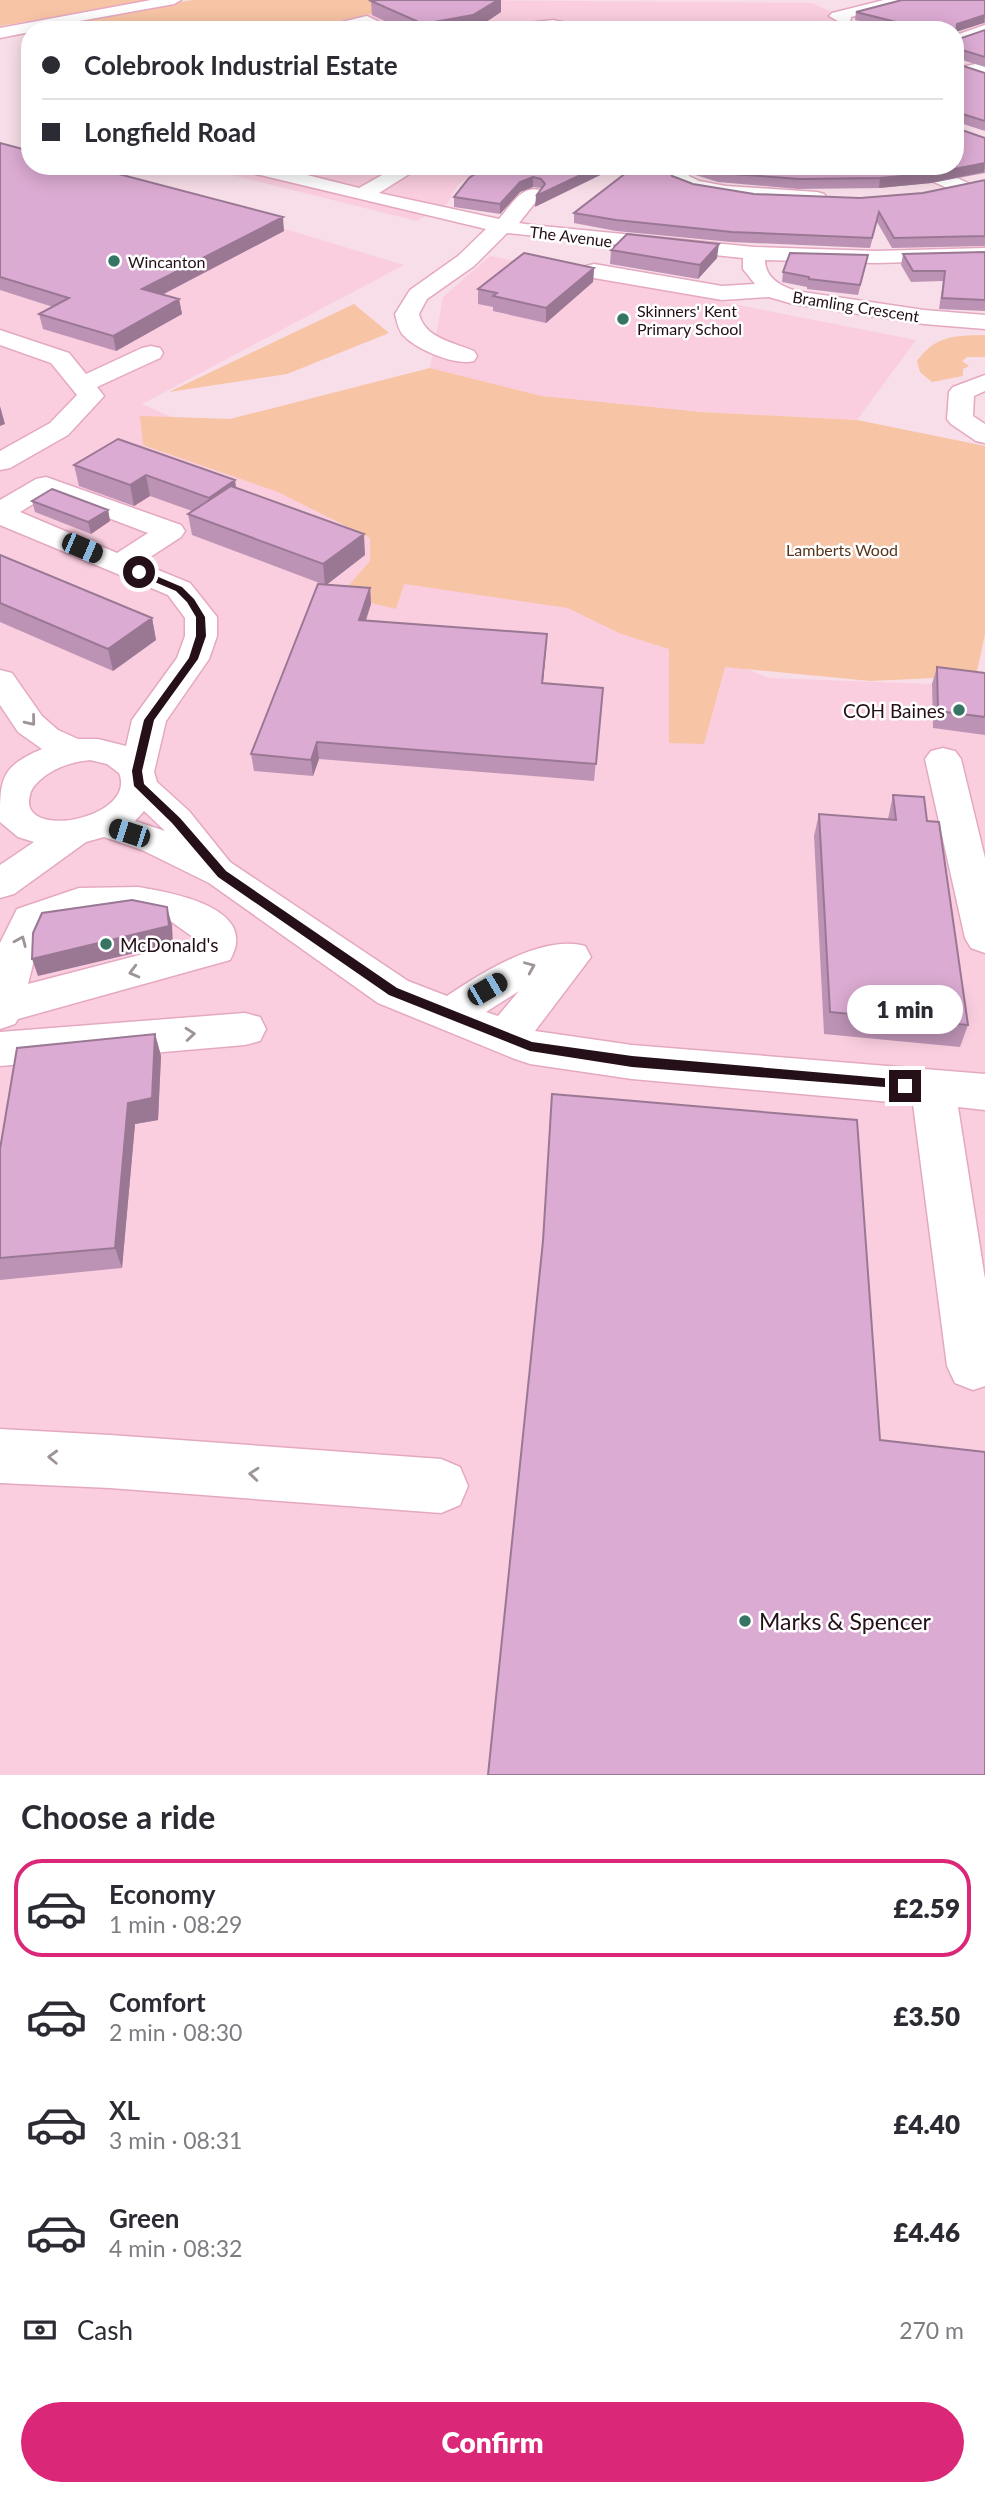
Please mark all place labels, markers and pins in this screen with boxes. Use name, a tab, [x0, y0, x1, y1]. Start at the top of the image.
place label: Wincanton	[128, 252, 205, 271]
marker: Wincanton	[106, 253, 122, 269]
place label: Skinners' Kent Primary School	[637, 301, 742, 338]
marker: Skinners' Kent Primary School	[615, 311, 631, 327]
place label: COH Baines	[843, 699, 945, 722]
marker: COH Baines	[951, 702, 967, 718]
place label: McDonald's	[120, 933, 219, 956]
marker: McDonald's	[98, 936, 114, 952]
place label: Marks & Spencer	[759, 1607, 932, 1635]
marker: Marks & Spencer	[737, 1613, 753, 1629]

